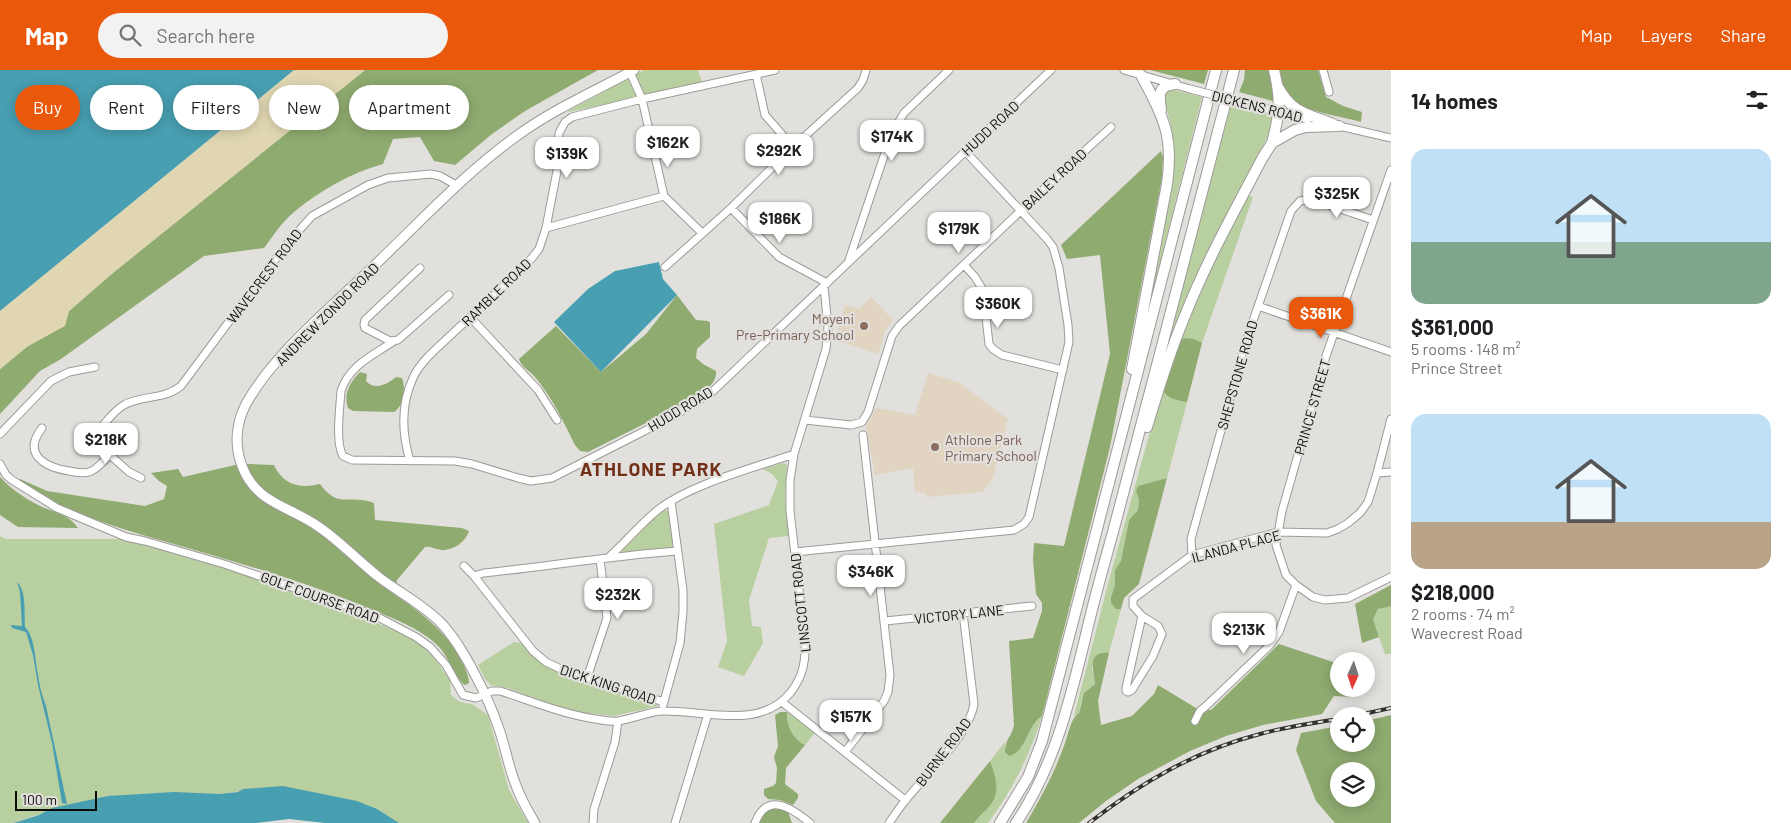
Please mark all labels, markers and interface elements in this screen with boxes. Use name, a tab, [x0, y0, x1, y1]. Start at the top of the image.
search box	[98, 13, 448, 58]
text: Map	[25, 21, 68, 50]
icon: search	[116, 21, 144, 49]
text: Search here	[156, 24, 255, 47]
text: Map	[1580, 24, 1612, 46]
text: Layers	[1640, 24, 1693, 46]
text: Share	[1721, 24, 1766, 46]
chip: Buy	[15, 85, 80, 130]
chip: Rent	[90, 85, 163, 130]
chip: Filters	[173, 85, 259, 130]
chip: New	[269, 85, 339, 130]
chip: Apartment	[349, 85, 469, 130]
icon: filters	[1743, 86, 1771, 114]
street label: DICKENS ROAD	[1210, 87, 1304, 125]
text: 14 homes	[1411, 88, 1498, 113]
street label: HUDD ROAD	[958, 97, 1022, 159]
pin: $174K	[857, 119, 927, 162]
pin: $162K	[633, 126, 703, 168]
text: $174K	[871, 126, 913, 145]
text: $162K	[647, 132, 689, 151]
pin: $292K	[744, 134, 814, 176]
pin: $139K	[532, 136, 602, 179]
text: $292K	[756, 140, 802, 159]
text: $139K	[546, 143, 588, 162]
street label: BAILEY ROAD	[1018, 145, 1090, 213]
pin: $325K	[1302, 176, 1372, 219]
icon: home	[1546, 181, 1636, 271]
text: $325K	[1314, 183, 1360, 202]
pin: $186K	[745, 202, 815, 244]
text: $186K	[759, 208, 801, 227]
pin: $179K	[924, 212, 994, 254]
text: $179K	[938, 218, 980, 237]
street label: WAVECREST ROAD	[223, 225, 305, 327]
street label: RAMBLE ROAD	[458, 255, 534, 329]
street label: ANDREW ZONDO ROAD	[272, 259, 382, 369]
pin: $360K	[963, 286, 1033, 329]
text: $360K	[975, 293, 1021, 312]
pin: $361K	[1286, 296, 1356, 339]
text: $361K	[1300, 303, 1342, 322]
place label: Moyeni Pre-Primary School	[736, 310, 854, 343]
text: $361,000	[1411, 314, 1494, 339]
street label: SHEPSTONE ROAD	[1213, 318, 1261, 432]
marker: Moyeni Pre-Primary School	[858, 320, 870, 332]
text: 5 rooms · 148 m²	[1411, 339, 1521, 358]
street label: PRINCE STREET	[1290, 357, 1334, 457]
text: Prince Street	[1411, 358, 1503, 377]
street label: HUDD ROAD	[644, 383, 716, 435]
pin: $218K	[71, 422, 141, 465]
text: $218K	[85, 429, 127, 448]
place label: Athlone Park Primary School	[945, 431, 1037, 464]
marker: Athlone Park Primary School	[929, 441, 941, 453]
icon: home	[1546, 446, 1636, 536]
district label: ATHLONE PARK	[580, 457, 722, 480]
street label: ILANDA PLACE	[1190, 526, 1282, 566]
street label: LINSCOTT ROAD	[786, 553, 814, 653]
pin: $346K	[836, 554, 906, 597]
text: $346K	[848, 561, 894, 580]
street label: GOLF COURSE ROAD	[259, 568, 381, 626]
pin: $232K	[583, 578, 653, 620]
text: $218,000	[1411, 579, 1494, 604]
text: $232K	[595, 584, 641, 603]
street label: VICTORY LANE	[913, 601, 1005, 627]
text: 2 rooms · 74 m²	[1411, 604, 1515, 623]
pin: $213K	[1209, 612, 1279, 655]
text: $213K	[1223, 619, 1265, 638]
text: Wavecrest Road	[1411, 623, 1523, 642]
north arrow	[1330, 652, 1375, 698]
map controls	[1330, 652, 1375, 807]
street label: DICK KING ROAD	[558, 661, 658, 707]
pin: $157K	[816, 700, 886, 742]
text: $157K	[830, 706, 872, 725]
button: locate	[1330, 707, 1375, 752]
street label: BURNE ROAD	[912, 714, 974, 790]
button: layers	[1330, 762, 1375, 807]
scale bar	[15, 788, 98, 811]
text: 100 m	[22, 791, 57, 808]

